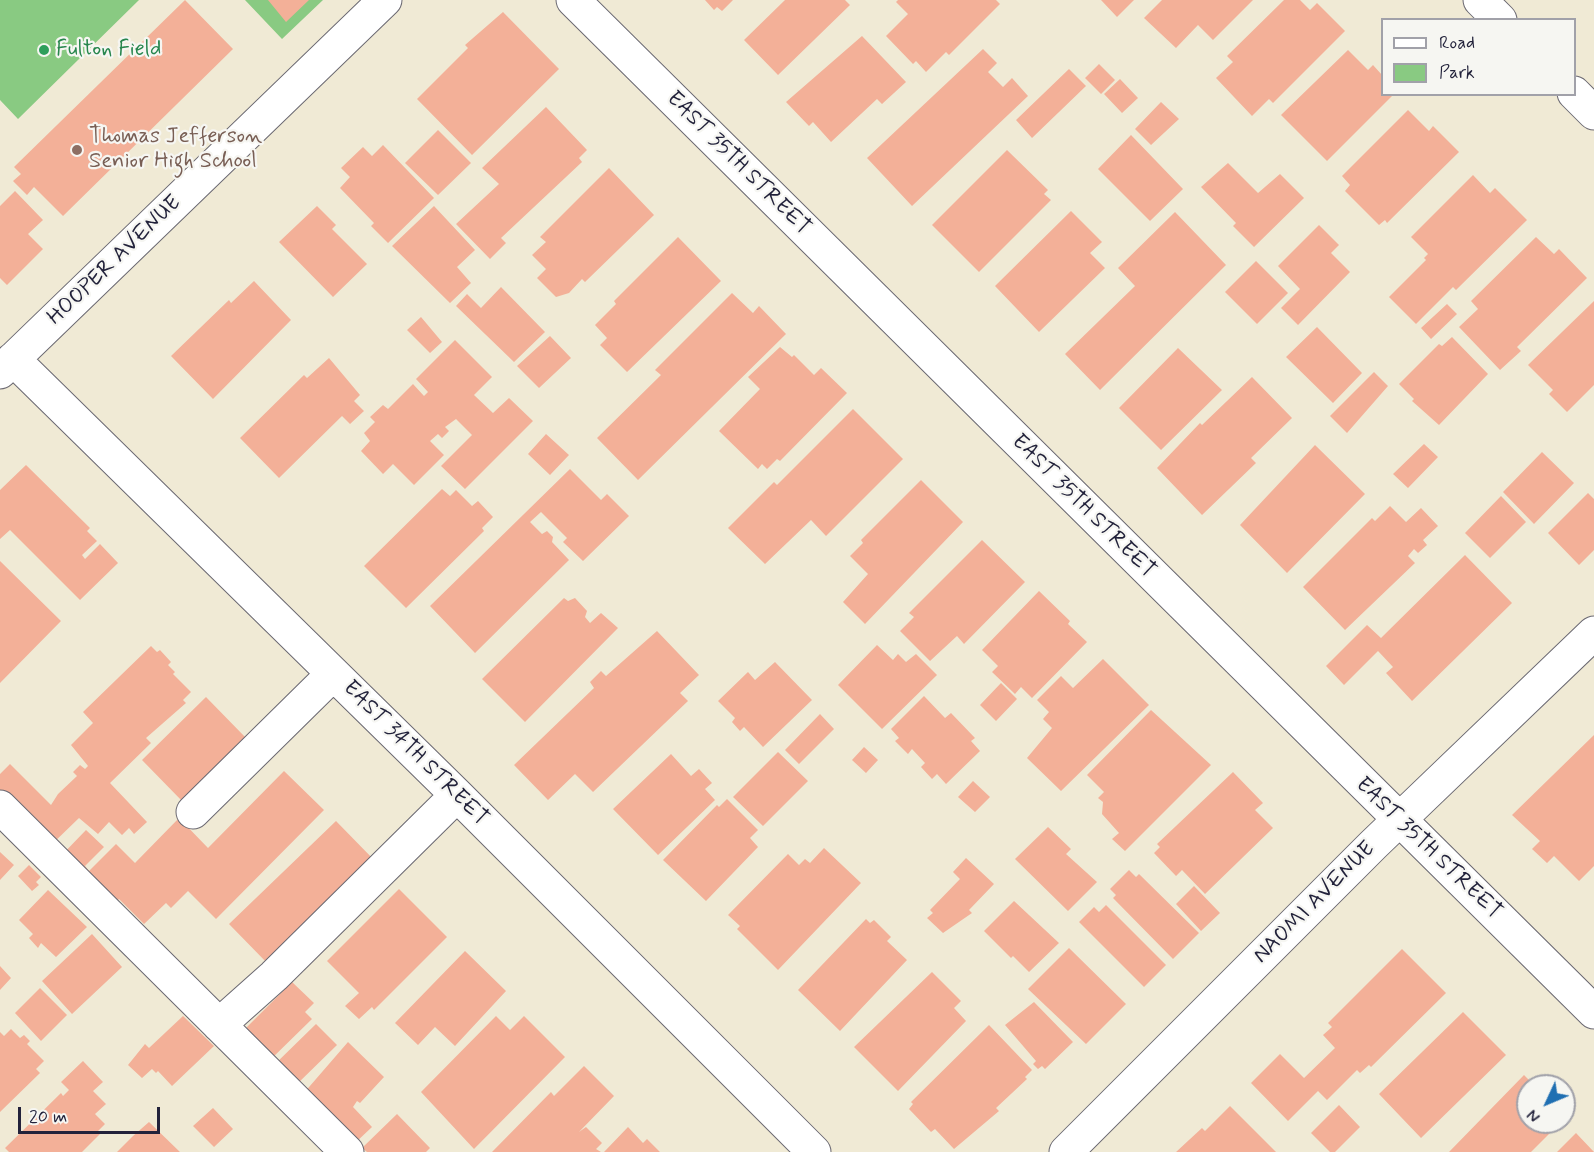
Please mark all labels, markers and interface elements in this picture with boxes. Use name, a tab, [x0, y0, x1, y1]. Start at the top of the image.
legend	[1381, 18, 1576, 96]
text: Road	[1439, 31, 1475, 55]
place label: Fulton Field	[56, 37, 161, 63]
marker: Fulton Field	[37, 43, 51, 57]
text: Park	[1439, 61, 1475, 85]
street label: EAST 35TH STREET	[660, 86, 816, 242]
place label: Thomas Jefferson Senior High School	[89, 124, 262, 176]
marker: Thomas Jefferson Senior High School	[70, 143, 84, 157]
street label: HOOPER AVENUE	[43, 190, 187, 332]
street label: EAST 35TH STREET	[1005, 429, 1161, 585]
street label: EAST 34TH STREET	[337, 676, 493, 832]
street label: EAST 35TH STREET	[1349, 772, 1507, 926]
street label: NAOMI AVENUE	[1249, 837, 1381, 969]
north arrow	[1516, 1074, 1576, 1134]
scale bar	[21, 1095, 164, 1133]
text: N	[1523, 1104, 1545, 1127]
text: 20 m	[29, 1105, 67, 1129]

